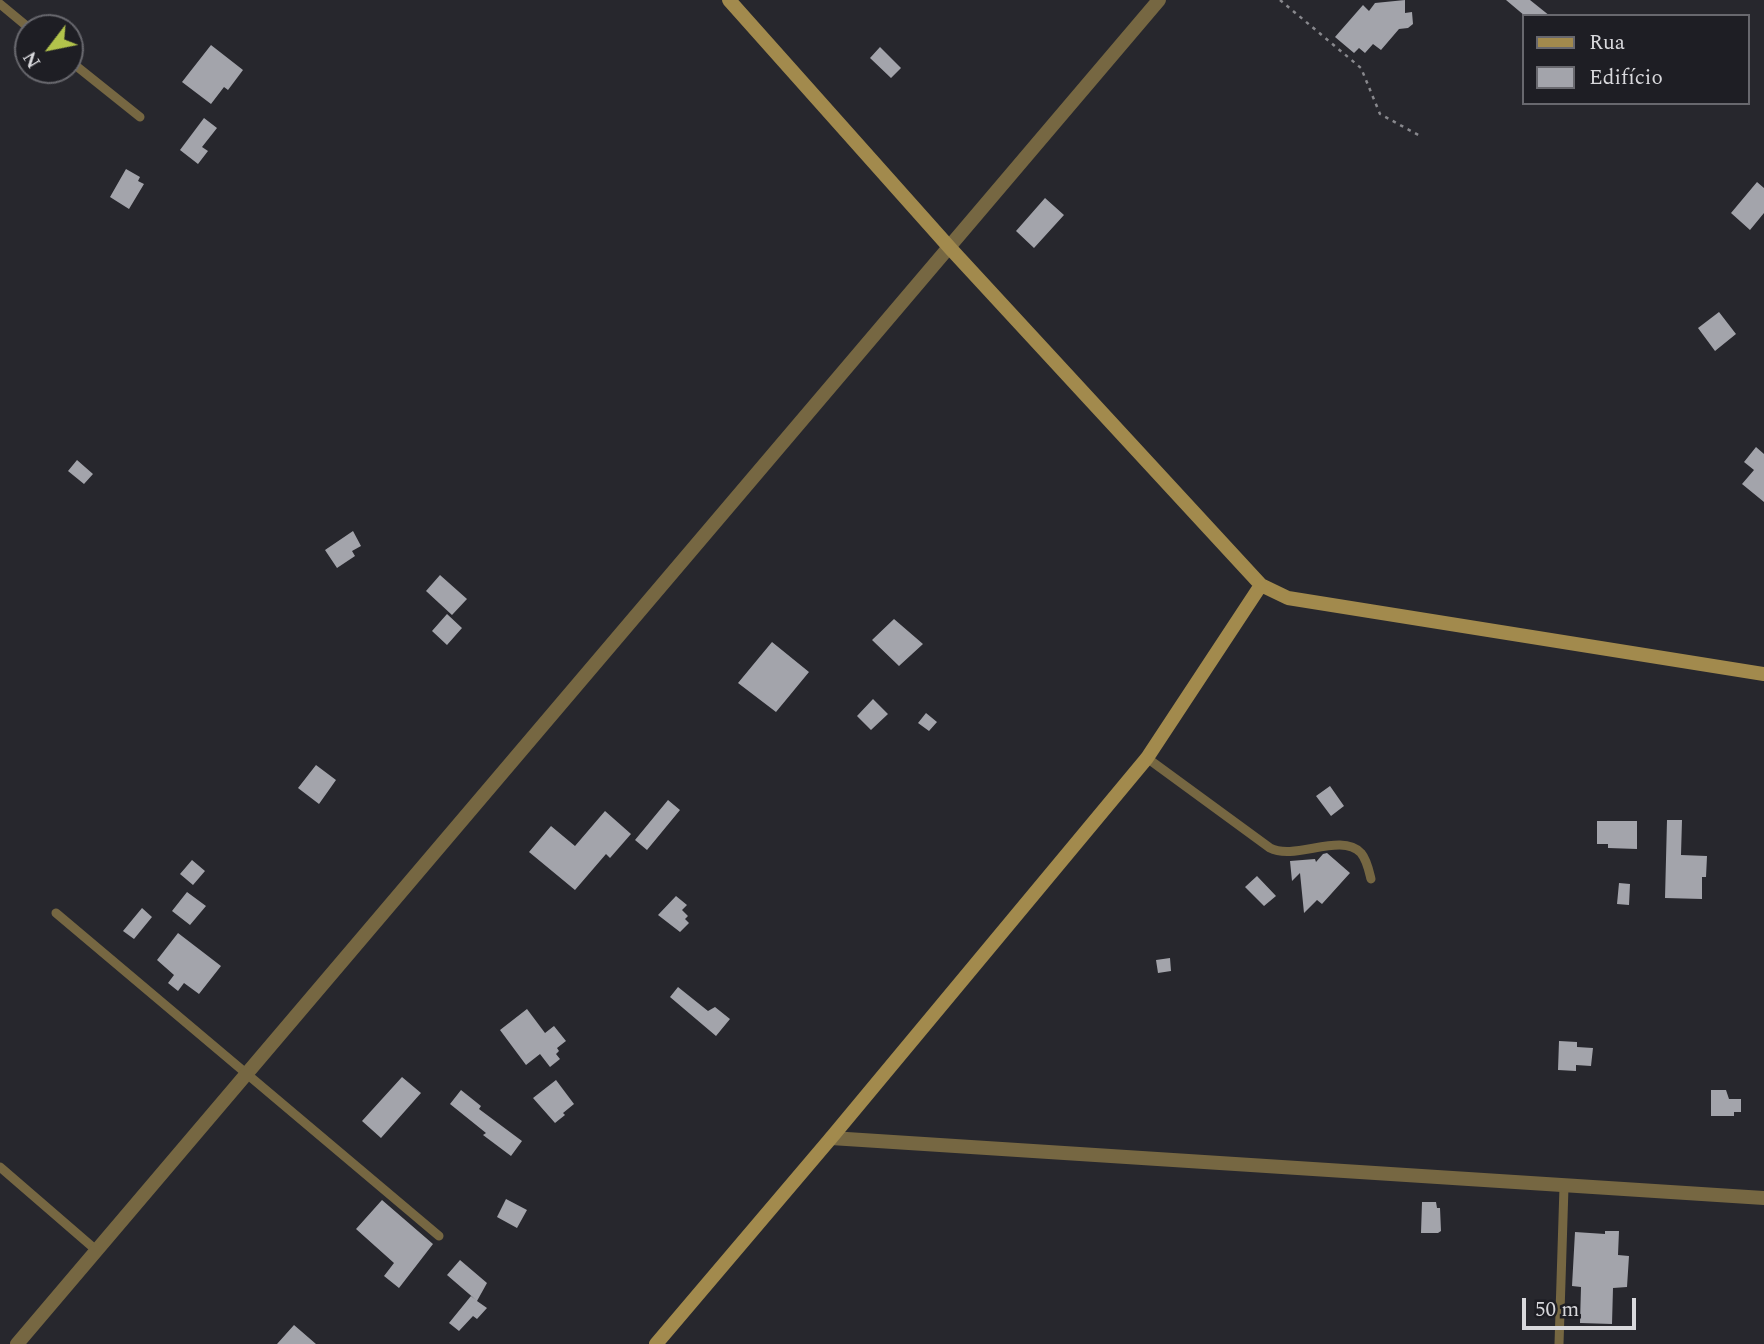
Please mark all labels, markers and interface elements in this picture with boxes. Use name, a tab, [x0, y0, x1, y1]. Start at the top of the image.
north arrow	[14, 14, 84, 84]
legend	[1522, 14, 1750, 105]
text: Rua	[1589, 27, 1625, 59]
text: N	[16, 45, 49, 74]
text: Edifício	[1589, 62, 1663, 94]
scale bar	[1526, 1284, 1640, 1328]
text: 50 m	[1535, 1294, 1579, 1326]

